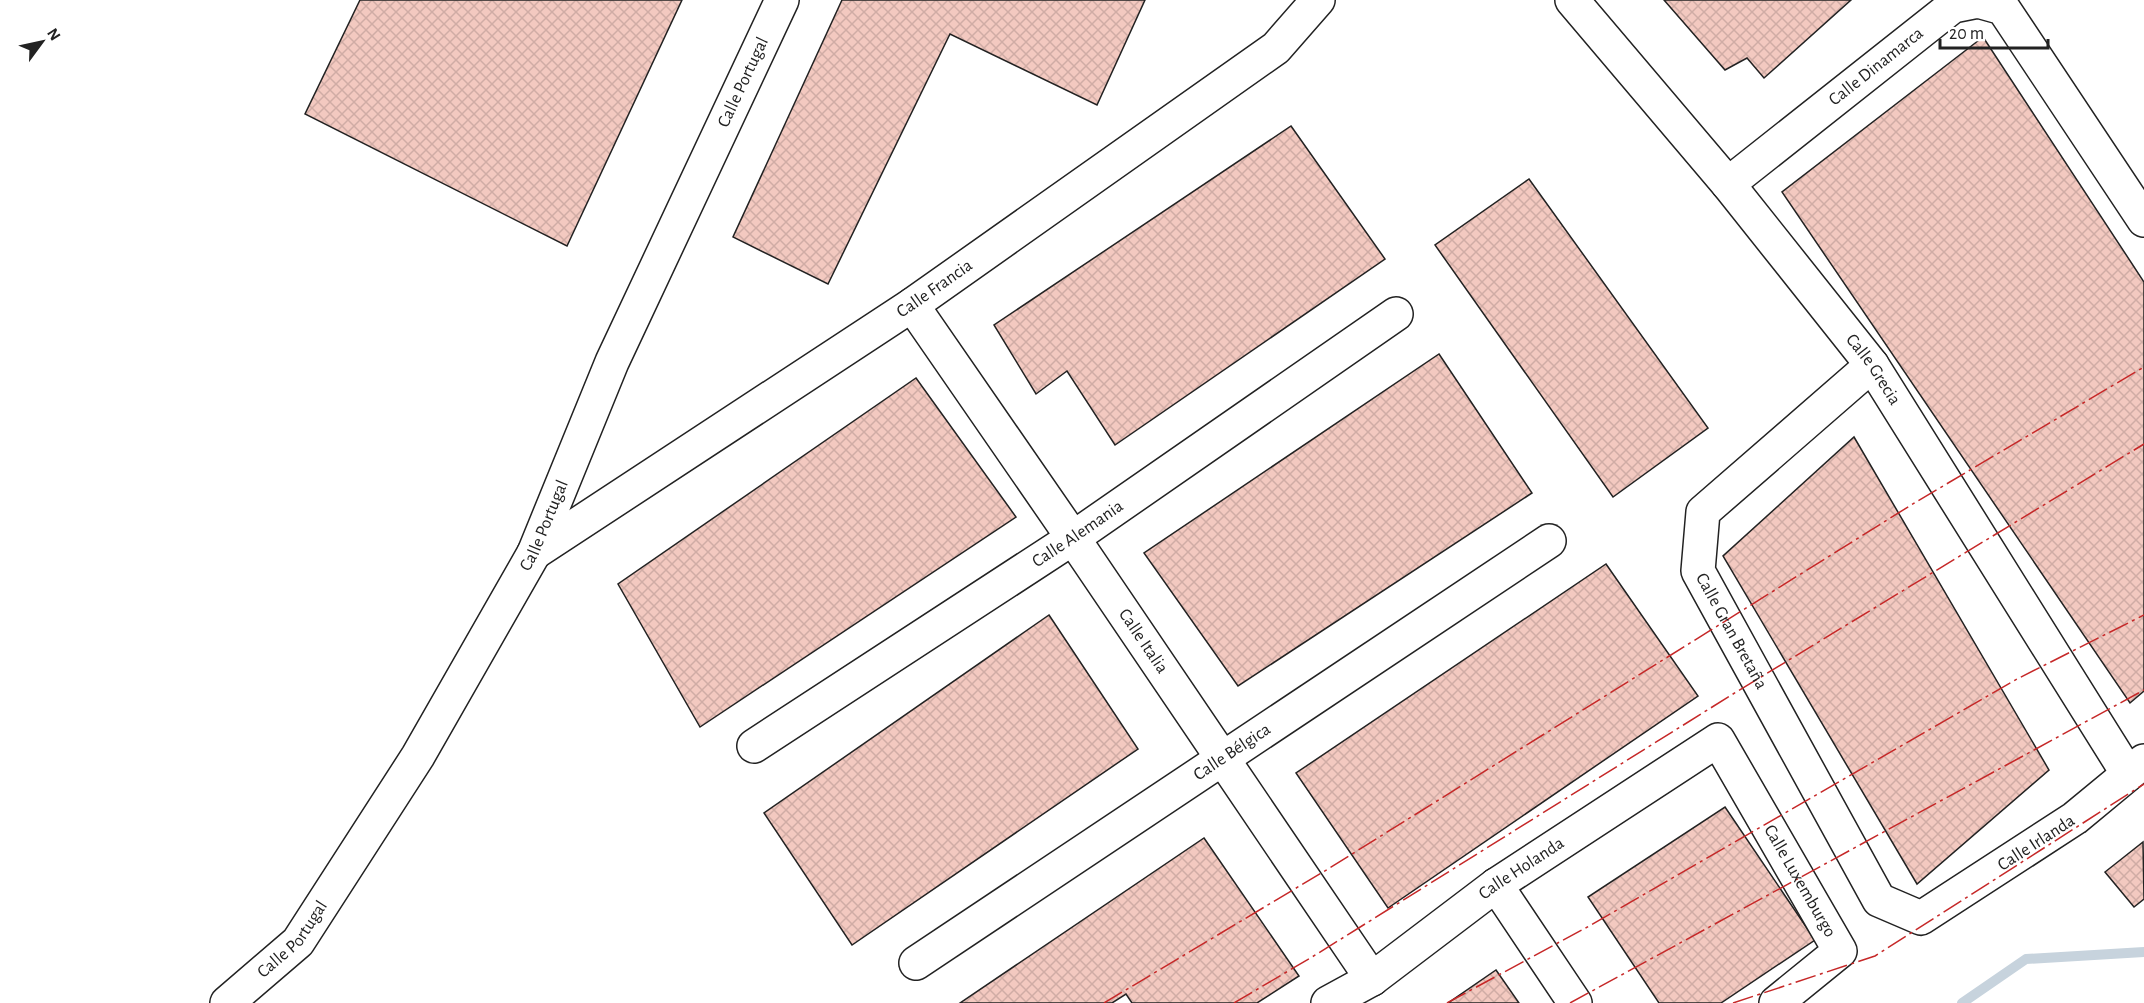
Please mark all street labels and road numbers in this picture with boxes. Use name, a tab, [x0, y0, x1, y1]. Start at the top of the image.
street label: Calle Dinamarca	[1826, 24, 1927, 109]
street label: Calle Portugal	[714, 35, 772, 130]
street label: Calle Francia	[894, 256, 976, 321]
street label: Calle Grecia	[1842, 331, 1904, 408]
street label: Calle Portugal	[517, 477, 572, 574]
street label: Calle Alemania	[1029, 497, 1127, 571]
street label: Calle Gran Bretaña	[1692, 570, 1770, 692]
street label: Calle Italia	[1115, 606, 1171, 677]
street label: Calle Bélgica	[1190, 720, 1274, 784]
street label: Calle Irlanda	[1995, 812, 2078, 875]
street label: Calle Luxemburgo	[1760, 822, 1839, 941]
street label: Calle Holanda	[1476, 834, 1567, 904]
street label: Calle Portugal	[254, 898, 331, 982]

